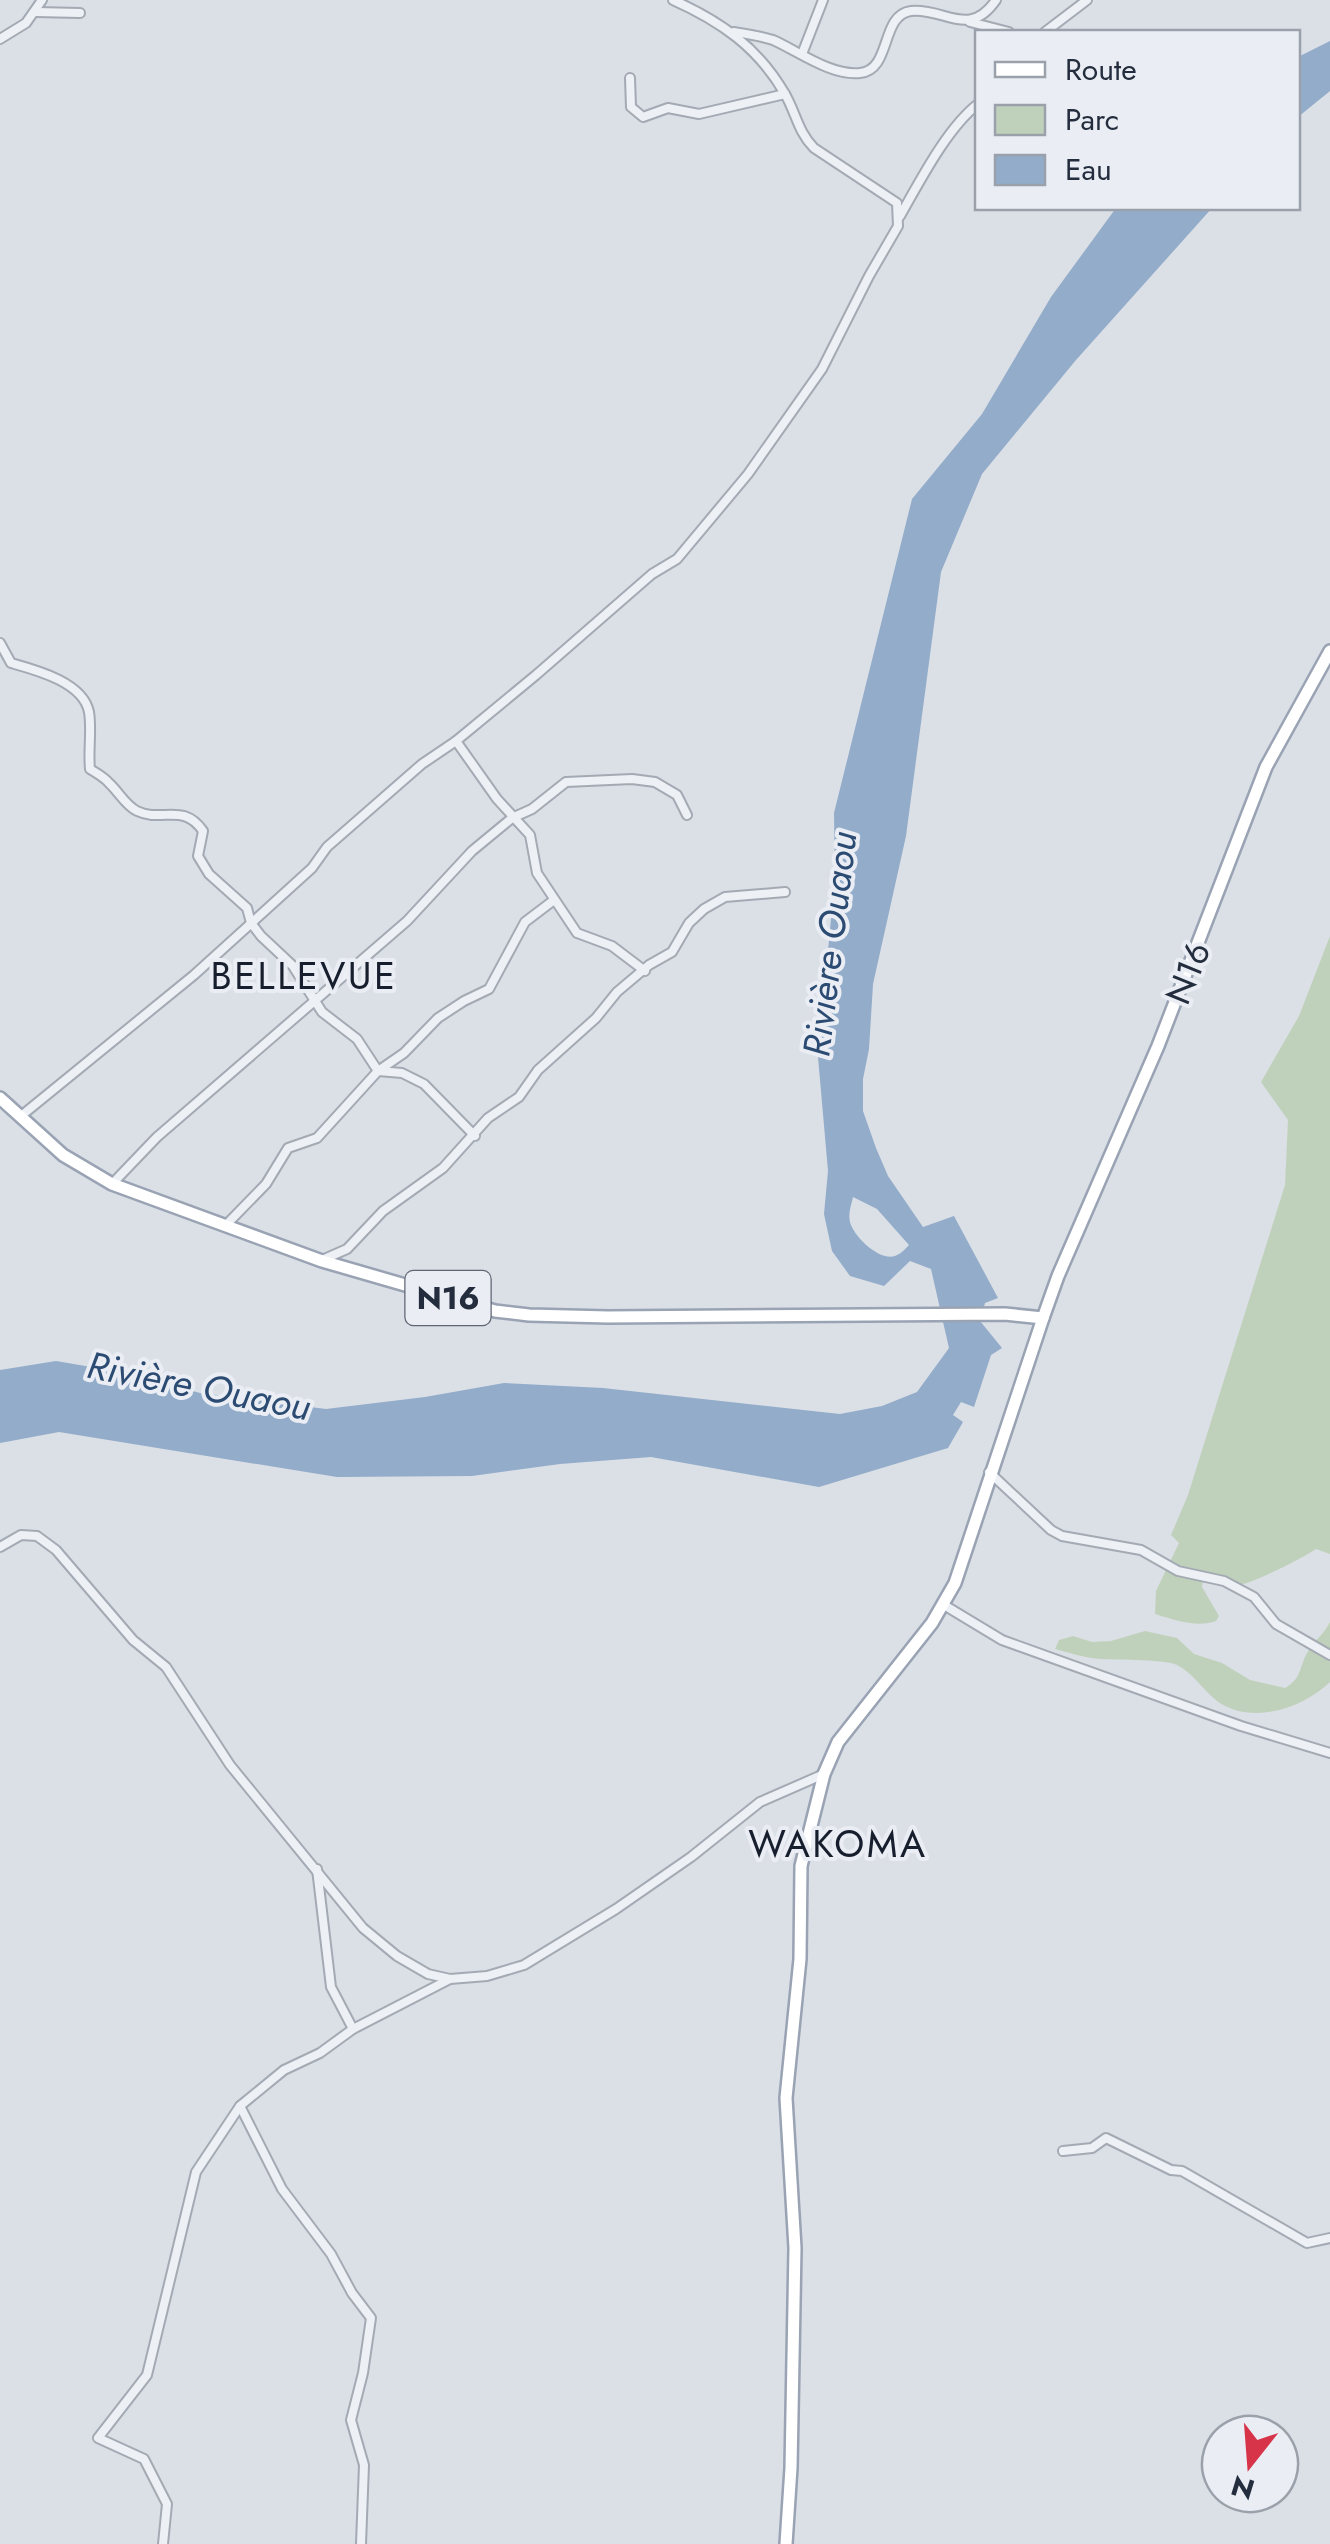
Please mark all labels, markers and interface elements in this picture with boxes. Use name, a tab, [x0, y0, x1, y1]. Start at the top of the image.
legend	[975, 30, 1300, 210]
text: Route	[1065, 48, 1137, 91]
text: Parc	[1065, 98, 1119, 141]
text: Eau	[1065, 148, 1112, 191]
water label: Rivière Ouaou	[788, 828, 871, 1060]
street label: N16	[1153, 934, 1223, 1012]
district label: BELLEVUE	[211, 948, 397, 1003]
road number: N16	[406, 1271, 490, 1325]
water label: Rivière Ouaou	[83, 1337, 316, 1434]
district label: WAKOMA	[748, 1816, 928, 1871]
north arrow	[1200, 2414, 1300, 2514]
text: N	[1226, 2465, 1259, 2510]

